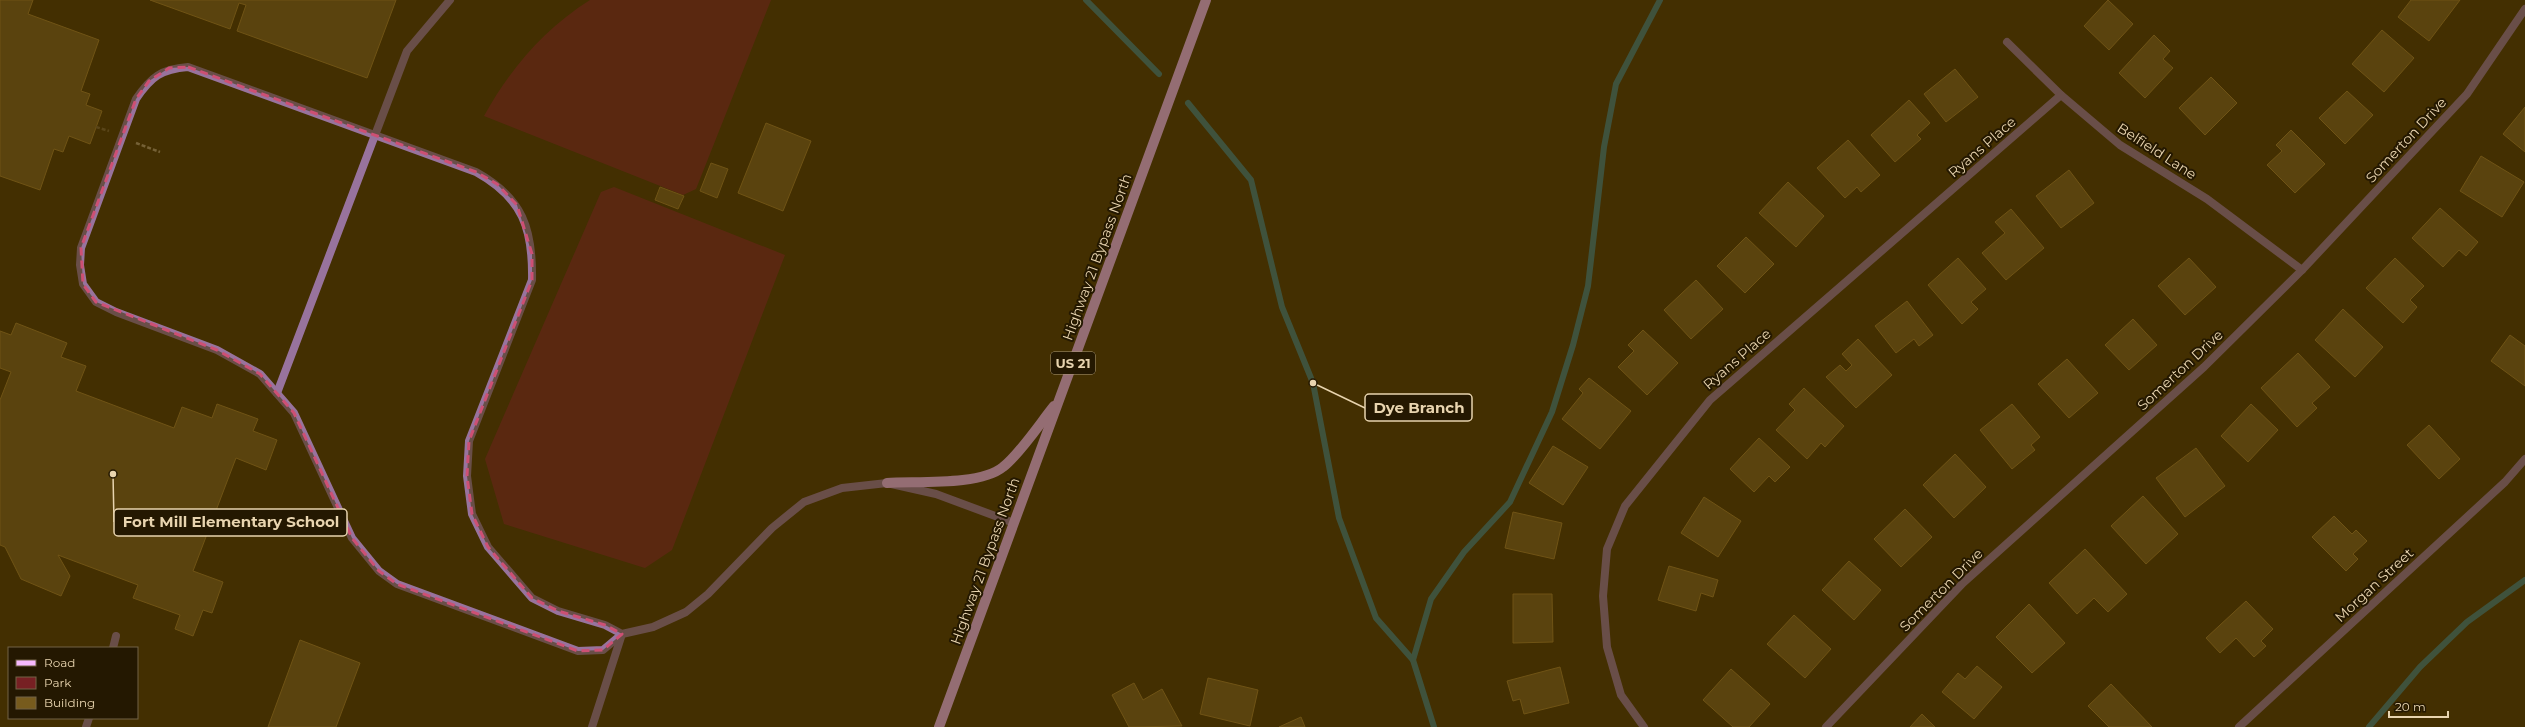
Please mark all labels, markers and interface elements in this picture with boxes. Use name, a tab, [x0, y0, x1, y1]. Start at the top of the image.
street label: Somerton Drive	[2362, 93, 2450, 187]
street label: Ryans Place	[1944, 113, 2020, 181]
street label: Belfield Lane	[2114, 119, 2200, 183]
street label: Highway 21 Bypass North	[1058, 171, 1136, 343]
street label: Ryans Place	[1699, 325, 1775, 393]
street label: Somerton Drive	[2133, 326, 2227, 414]
road number: US 21	[1051, 352, 1095, 374]
callout: Dye Branch	[1365, 394, 1472, 421]
text: Dye Branch	[1373, 398, 1465, 417]
street label: Highway 21 Bypass North	[946, 475, 1024, 647]
callout: Fort Mill Elementary School	[114, 509, 347, 536]
text: Fort Mill Elementary School	[123, 512, 339, 531]
street label: Morgan Street	[2331, 544, 2417, 626]
street label: Somerton Drive	[1896, 545, 1986, 635]
legend	[8, 647, 138, 719]
text: Road	[44, 655, 75, 670]
text: Park	[44, 675, 72, 690]
scale bar	[2389, 693, 2448, 719]
text: Building	[44, 695, 95, 710]
text: 20 m	[2395, 699, 2426, 714]

